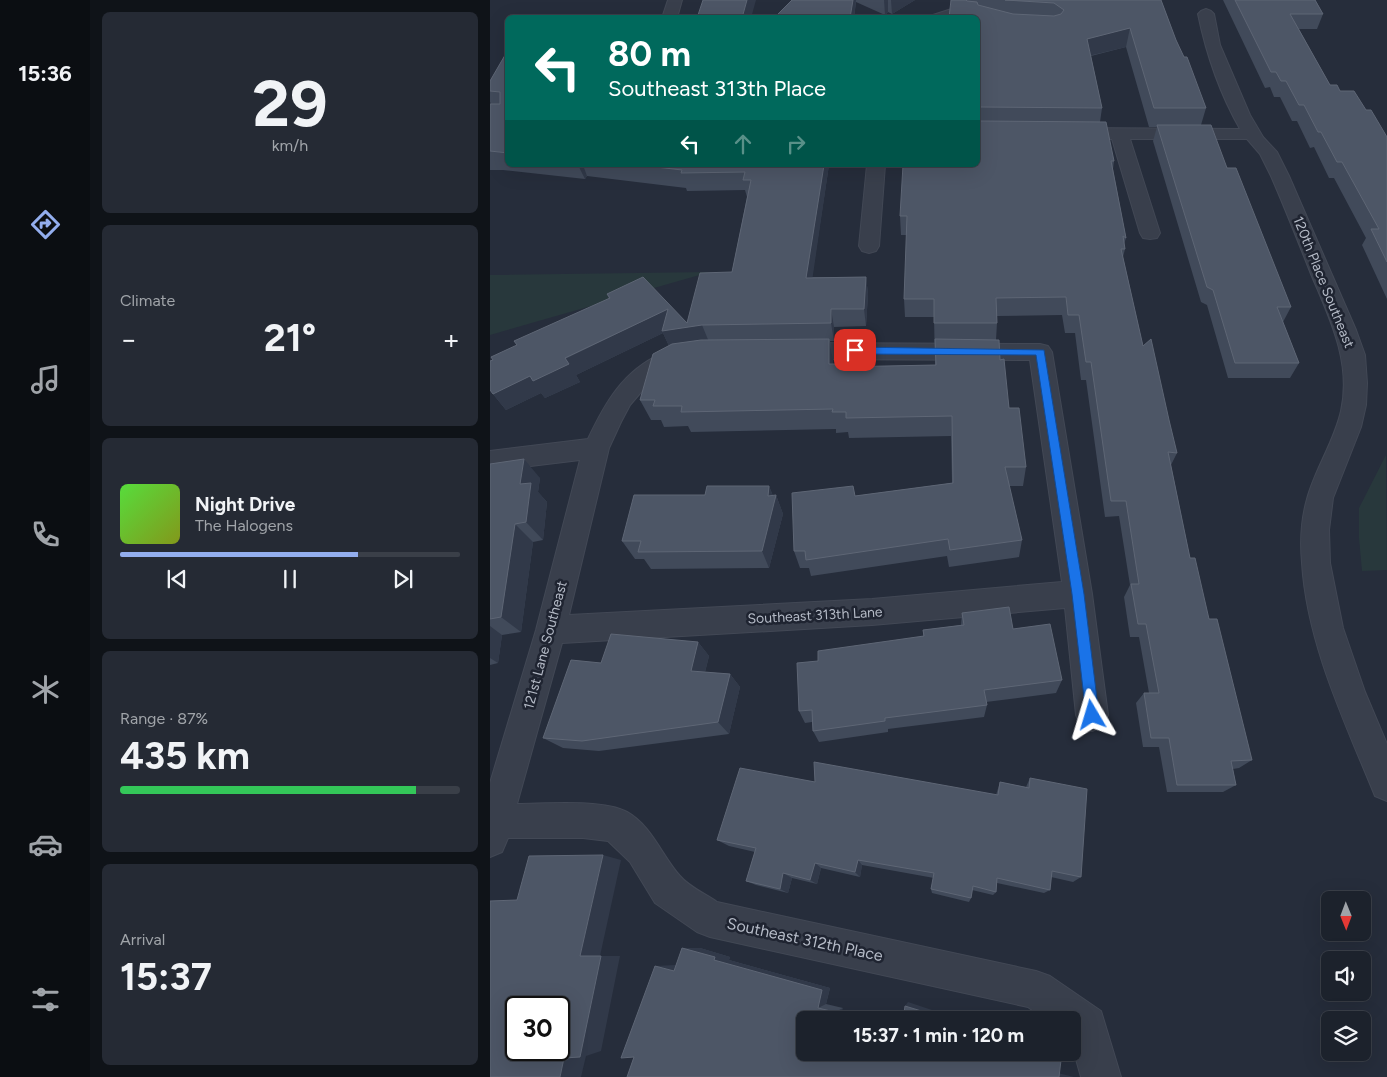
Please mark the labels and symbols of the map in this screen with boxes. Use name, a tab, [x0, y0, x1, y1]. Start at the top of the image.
street label: 120th Place Southeast	[1289, 214, 1358, 350]
pin	[834, 329, 876, 371]
street label: 121st Lane Southeast	[520, 579, 571, 711]
street label: Southeast 313th Lane	[747, 603, 883, 628]
position arrow	[1065, 688, 1117, 740]
north arrow	[1321, 891, 1371, 941]
street label: Southeast 312th Place	[725, 914, 885, 965]
speed limit sign: 30	[505, 996, 570, 1061]

